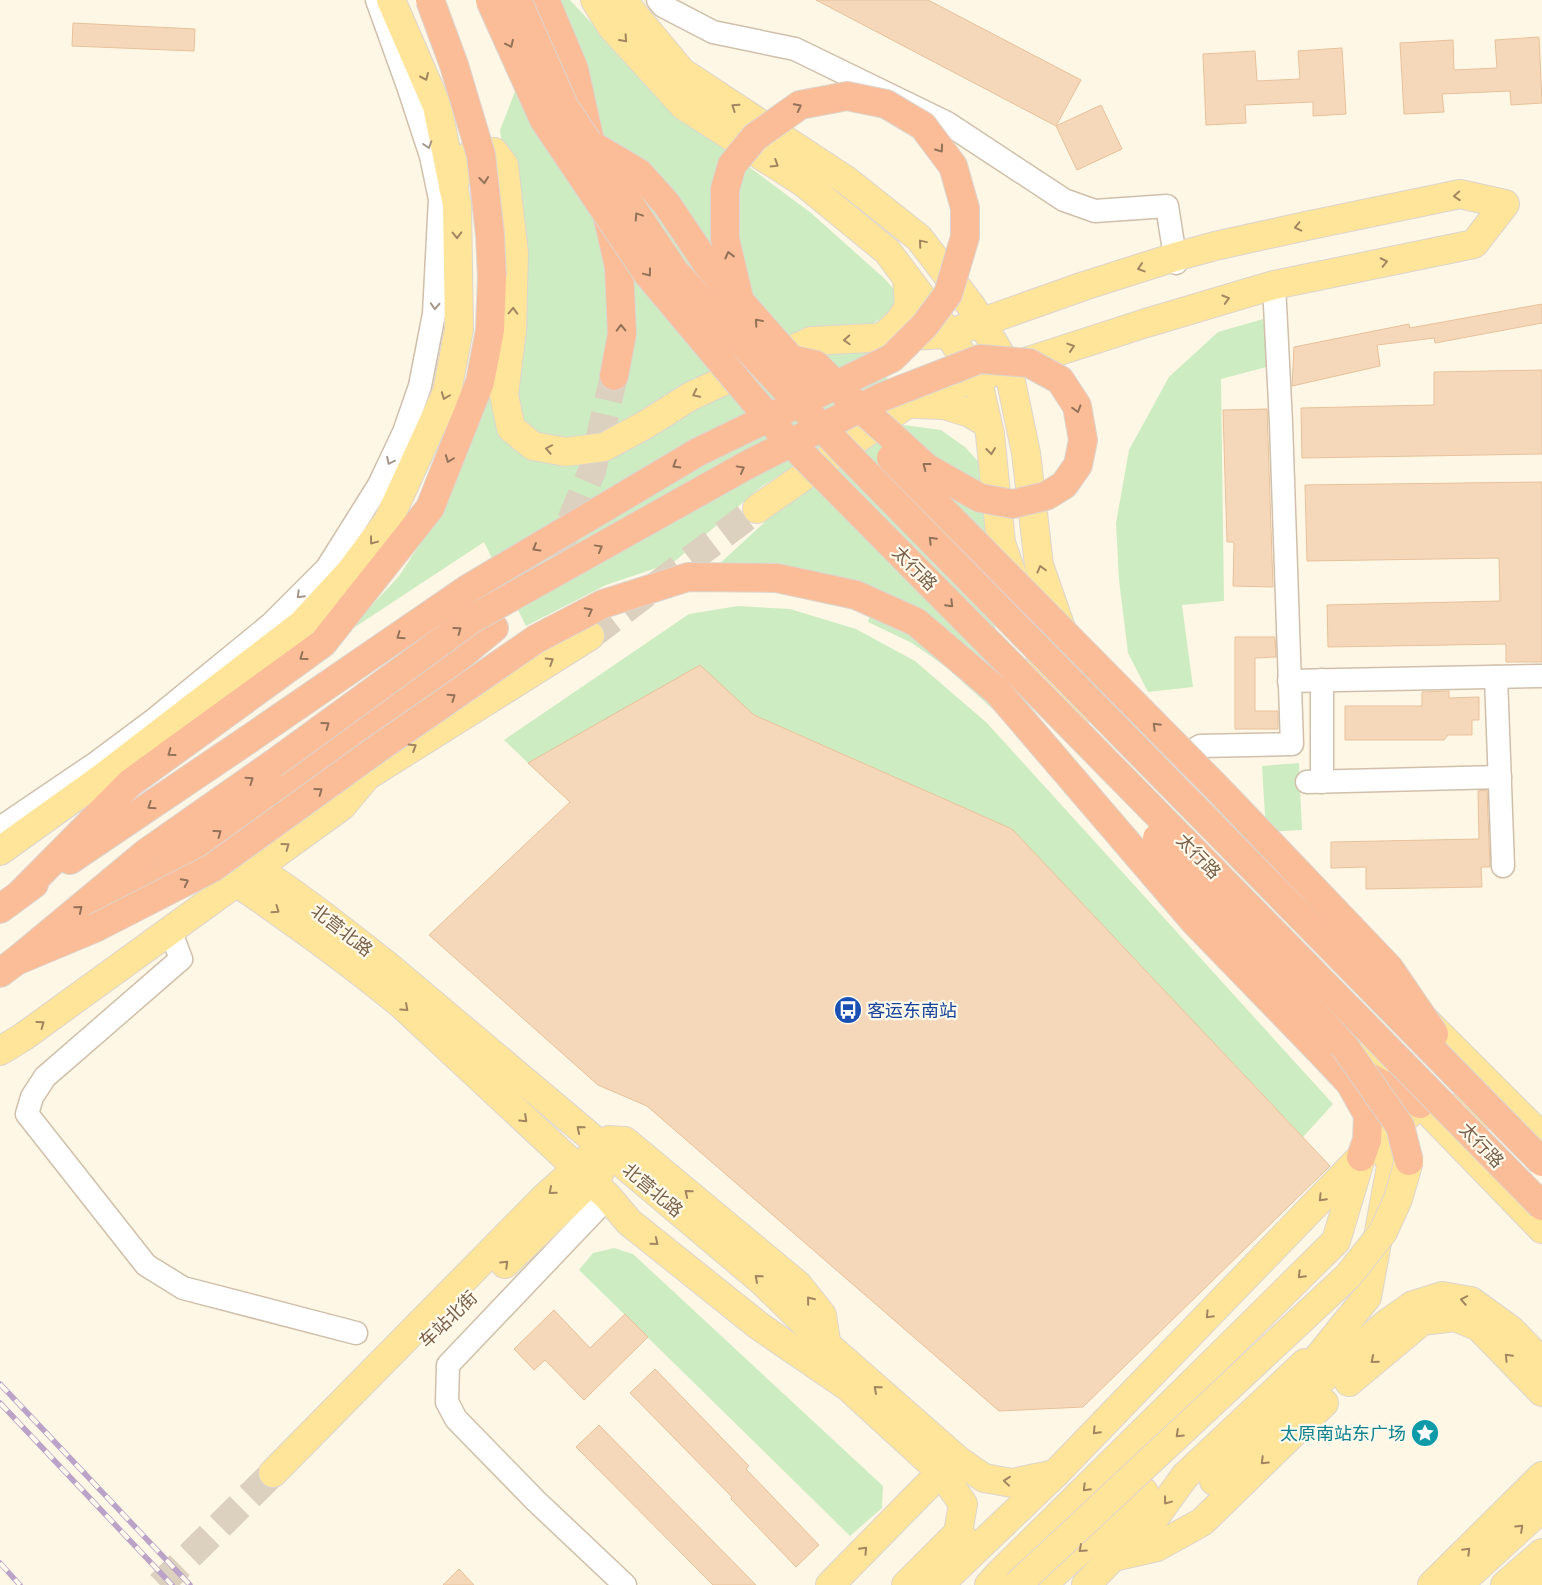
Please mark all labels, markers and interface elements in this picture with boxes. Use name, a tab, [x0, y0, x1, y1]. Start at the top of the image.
one-way arrow	[618, 34, 627, 43]
one-way arrow	[504, 39, 514, 48]
one-way arrow	[418, 72, 429, 81]
one-way arrow	[732, 103, 741, 113]
one-way arrow	[793, 104, 802, 114]
one-way arrow	[422, 140, 432, 149]
one-way arrow	[935, 143, 943, 152]
one-way arrow	[769, 158, 778, 167]
one-way arrow	[478, 176, 489, 184]
one-way arrow	[1453, 191, 1461, 202]
one-way arrow	[634, 212, 644, 221]
one-way arrow	[1293, 221, 1302, 232]
one-way arrow	[452, 232, 462, 239]
one-way arrow	[919, 240, 928, 249]
one-way arrow	[724, 250, 735, 259]
one-way arrow	[1380, 258, 1389, 268]
one-way arrow	[1137, 262, 1145, 272]
one-way arrow	[642, 267, 650, 276]
one-way arrow	[1221, 295, 1230, 305]
one-way arrow	[429, 302, 440, 310]
one-way arrow	[507, 307, 518, 315]
one-way arrow	[755, 318, 764, 327]
one-way arrow	[616, 324, 626, 332]
one-way arrow	[843, 334, 851, 345]
one-way arrow	[1066, 343, 1074, 353]
one-way arrow	[692, 387, 701, 398]
one-way arrow	[441, 391, 451, 400]
one-way arrow	[1071, 405, 1081, 413]
one-way arrow	[544, 444, 553, 455]
one-way arrow	[985, 447, 996, 455]
one-way arrow	[445, 454, 455, 463]
one-way arrow	[386, 456, 396, 465]
one-way arrow	[673, 459, 682, 469]
one-way arrow	[922, 463, 932, 472]
one-way arrow	[735, 465, 744, 475]
one-way arrow	[371, 535, 379, 544]
one-way arrow	[929, 537, 938, 546]
street label: 太行路	[887, 540, 943, 596]
one-way arrow	[533, 542, 542, 552]
one-way arrow	[593, 545, 602, 555]
one-way arrow	[1036, 564, 1047, 573]
one-way arrow	[297, 589, 306, 598]
one-way arrow	[944, 598, 953, 607]
one-way arrow	[584, 607, 593, 617]
one-way arrow	[452, 627, 461, 635]
one-way arrow	[396, 630, 405, 639]
one-way arrow	[299, 651, 308, 661]
one-way arrow	[545, 657, 554, 667]
one-way arrow	[446, 694, 456, 703]
one-way arrow	[321, 722, 330, 731]
one-way arrow	[1153, 723, 1162, 732]
one-way arrow	[407, 744, 416, 754]
one-way arrow	[167, 747, 177, 756]
one-way arrow	[244, 777, 254, 786]
one-way arrow	[313, 788, 323, 797]
one-way arrow	[147, 800, 156, 809]
street label: 太行路	[1171, 828, 1227, 884]
one-way arrow	[212, 830, 222, 839]
one-way arrow	[280, 843, 289, 853]
one-way arrow	[180, 878, 189, 888]
street label: 北营北路	[306, 898, 378, 962]
one-way arrow	[270, 904, 280, 913]
one-way arrow	[73, 907, 82, 915]
bus stop icon: 客运东南站	[833, 995, 863, 1025]
place label: 客运东南站	[867, 998, 957, 1023]
one-way arrow	[400, 1002, 409, 1011]
one-way arrow	[35, 1021, 45, 1030]
one-way arrow	[519, 1113, 528, 1122]
street label: 太行路	[1454, 1117, 1510, 1173]
one-way arrow	[577, 1126, 586, 1135]
street label: 北营北路	[617, 1157, 689, 1223]
one-way arrow	[549, 1185, 558, 1194]
one-way arrow	[685, 1191, 694, 1199]
one-way arrow	[1319, 1192, 1328, 1201]
one-way arrow	[649, 1237, 658, 1245]
one-way arrow	[499, 1261, 508, 1270]
one-way arrow	[1298, 1269, 1307, 1278]
one-way arrow	[755, 1275, 764, 1284]
street label: 车站北街	[413, 1285, 483, 1353]
one-way arrow	[1459, 1295, 1468, 1306]
one-way arrow	[807, 1296, 816, 1306]
one-way arrow	[1206, 1309, 1215, 1318]
one-way arrow	[1505, 1354, 1514, 1363]
one-way arrow	[1371, 1355, 1380, 1363]
one-way arrow	[874, 1386, 883, 1395]
place icon: 太原南站东广场	[1410, 1418, 1440, 1448]
place label: 太原南站东广场	[1280, 1421, 1406, 1446]
one-way arrow	[1093, 1426, 1102, 1435]
one-way arrow	[1175, 1428, 1184, 1437]
one-way arrow	[1261, 1456, 1270, 1465]
one-way arrow	[1002, 1476, 1010, 1487]
one-way arrow	[1083, 1482, 1092, 1491]
one-way arrow	[1164, 1495, 1173, 1505]
one-way arrow	[1514, 1525, 1523, 1534]
one-way arrow	[1079, 1543, 1088, 1552]
one-way arrow	[858, 1547, 867, 1556]
one-way arrow	[1461, 1547, 1470, 1556]

